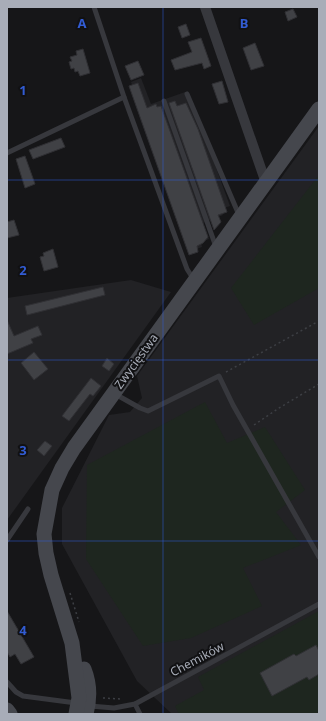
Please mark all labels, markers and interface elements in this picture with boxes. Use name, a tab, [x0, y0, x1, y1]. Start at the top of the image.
text: A	[78, 14, 87, 32]
text: B	[240, 14, 248, 32]
text: 1	[19, 81, 27, 99]
text: 2	[19, 261, 27, 279]
street label: Zwycięstwa	[110, 330, 162, 392]
text: 3	[19, 441, 27, 459]
text: 4	[19, 621, 27, 639]
street label: Chemików	[167, 637, 228, 680]

